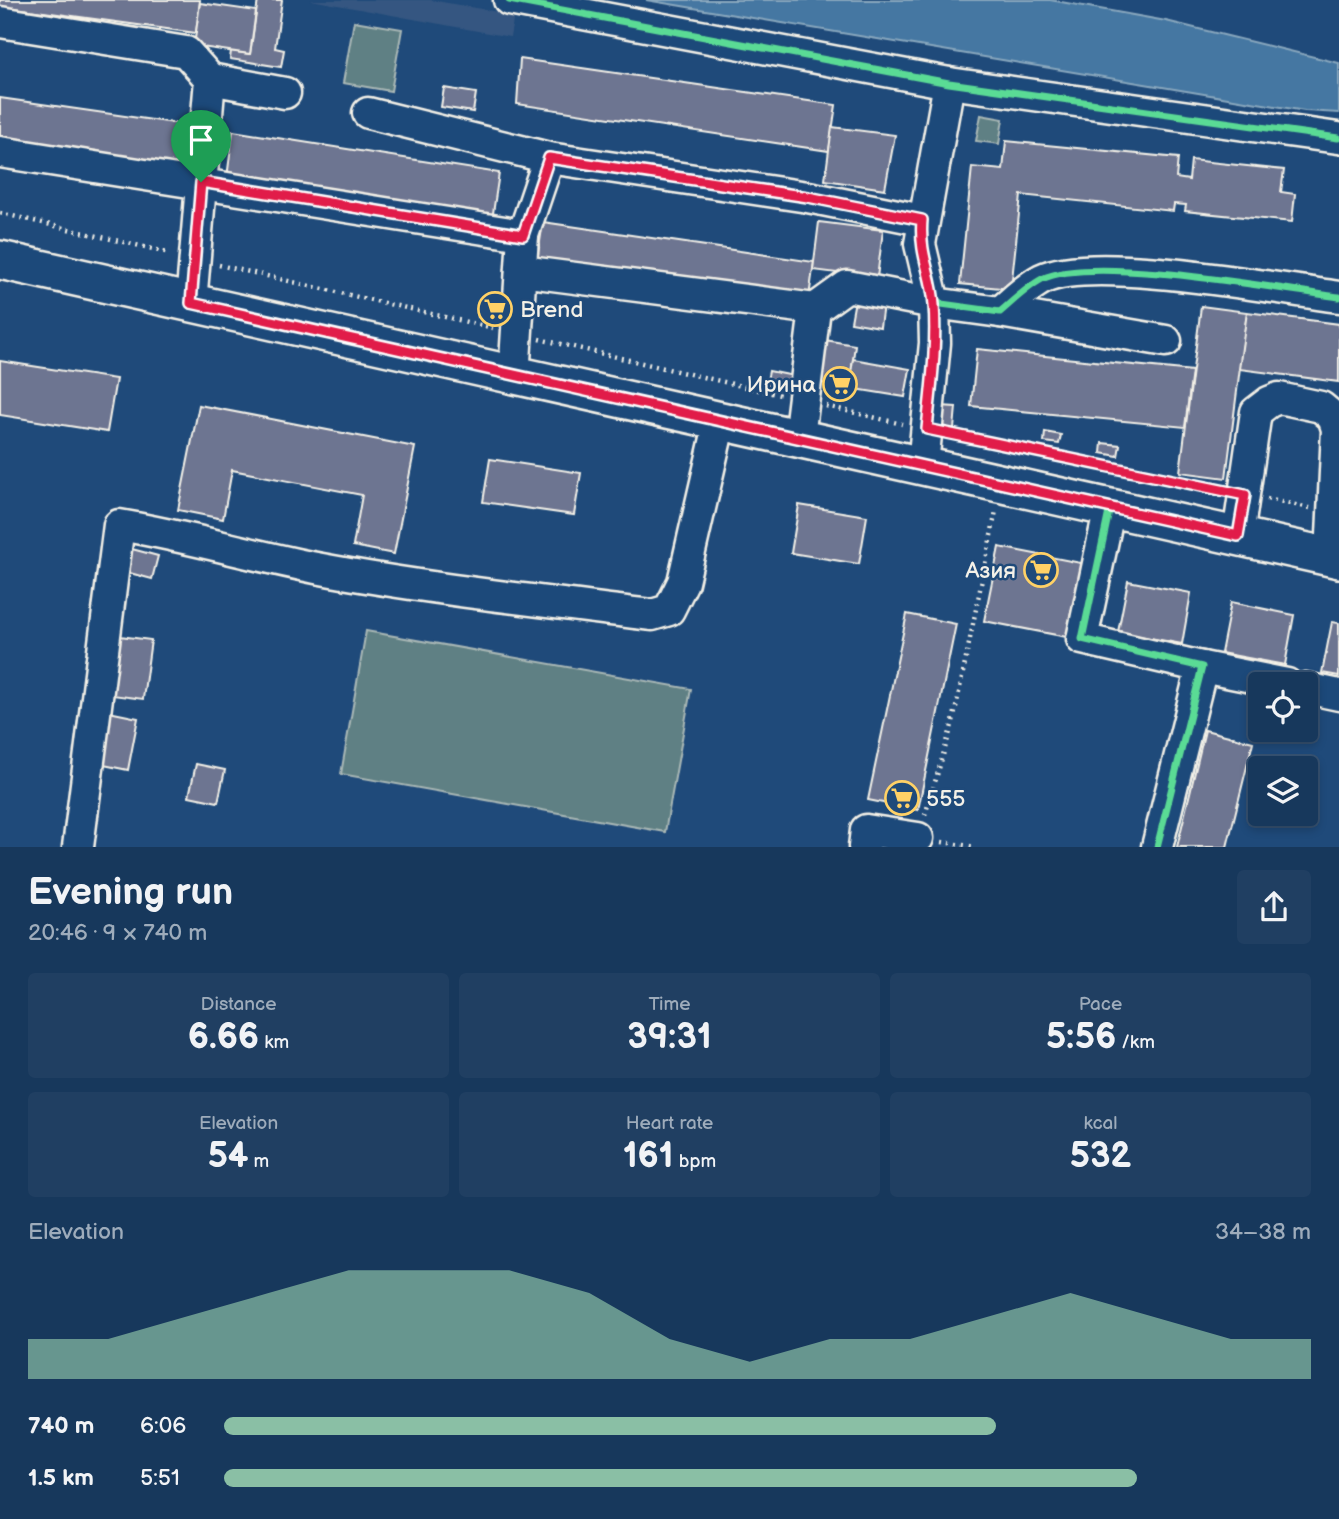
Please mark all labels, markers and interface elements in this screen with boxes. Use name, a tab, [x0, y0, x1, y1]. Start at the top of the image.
pin	[171, 110, 231, 182]
icon: arrive	[182, 121, 220, 159]
supermarket icon: Brend	[476, 290, 514, 328]
place label: Brend	[520, 296, 583, 324]
supermarket icon: Ирина	[821, 365, 859, 403]
place label: Ирина	[747, 371, 816, 399]
supermarket icon: Азия	[1022, 551, 1060, 589]
place label: Азия	[964, 557, 1016, 585]
map controls	[1248, 672, 1318, 826]
button: locate	[1248, 672, 1318, 742]
button: layers	[1248, 756, 1318, 826]
supermarket icon: 555	[883, 779, 921, 817]
place label: 555	[926, 785, 966, 813]
text: Evening run	[28, 870, 233, 915]
button: share	[1237, 870, 1311, 944]
text: 20:46 · 9 × 740 m	[28, 919, 207, 947]
text: Distance	[201, 993, 276, 1016]
text: Time	[648, 993, 691, 1016]
text: Pace	[1079, 993, 1122, 1016]
text: 6.66	[188, 1016, 259, 1059]
text: 39:31	[627, 1016, 712, 1059]
text: 5:56	[1046, 1016, 1116, 1059]
text: km	[259, 1031, 289, 1054]
text: /km	[1116, 1031, 1155, 1054]
text: Elevation	[199, 1112, 278, 1135]
text: Heart rate	[626, 1112, 713, 1135]
text: kcal	[1083, 1112, 1118, 1135]
text: 54	[208, 1135, 248, 1178]
text: 161	[623, 1135, 674, 1178]
text: 532	[1070, 1135, 1131, 1178]
text: m	[248, 1150, 269, 1173]
text: bpm	[674, 1150, 716, 1173]
text: Elevation	[28, 1218, 124, 1246]
text: 34–38 m	[1215, 1218, 1311, 1246]
text: 740 m	[28, 1412, 94, 1440]
text: 6:06	[140, 1412, 186, 1440]
text: 1.5 km	[28, 1464, 94, 1492]
text: 5:51	[140, 1464, 180, 1492]

